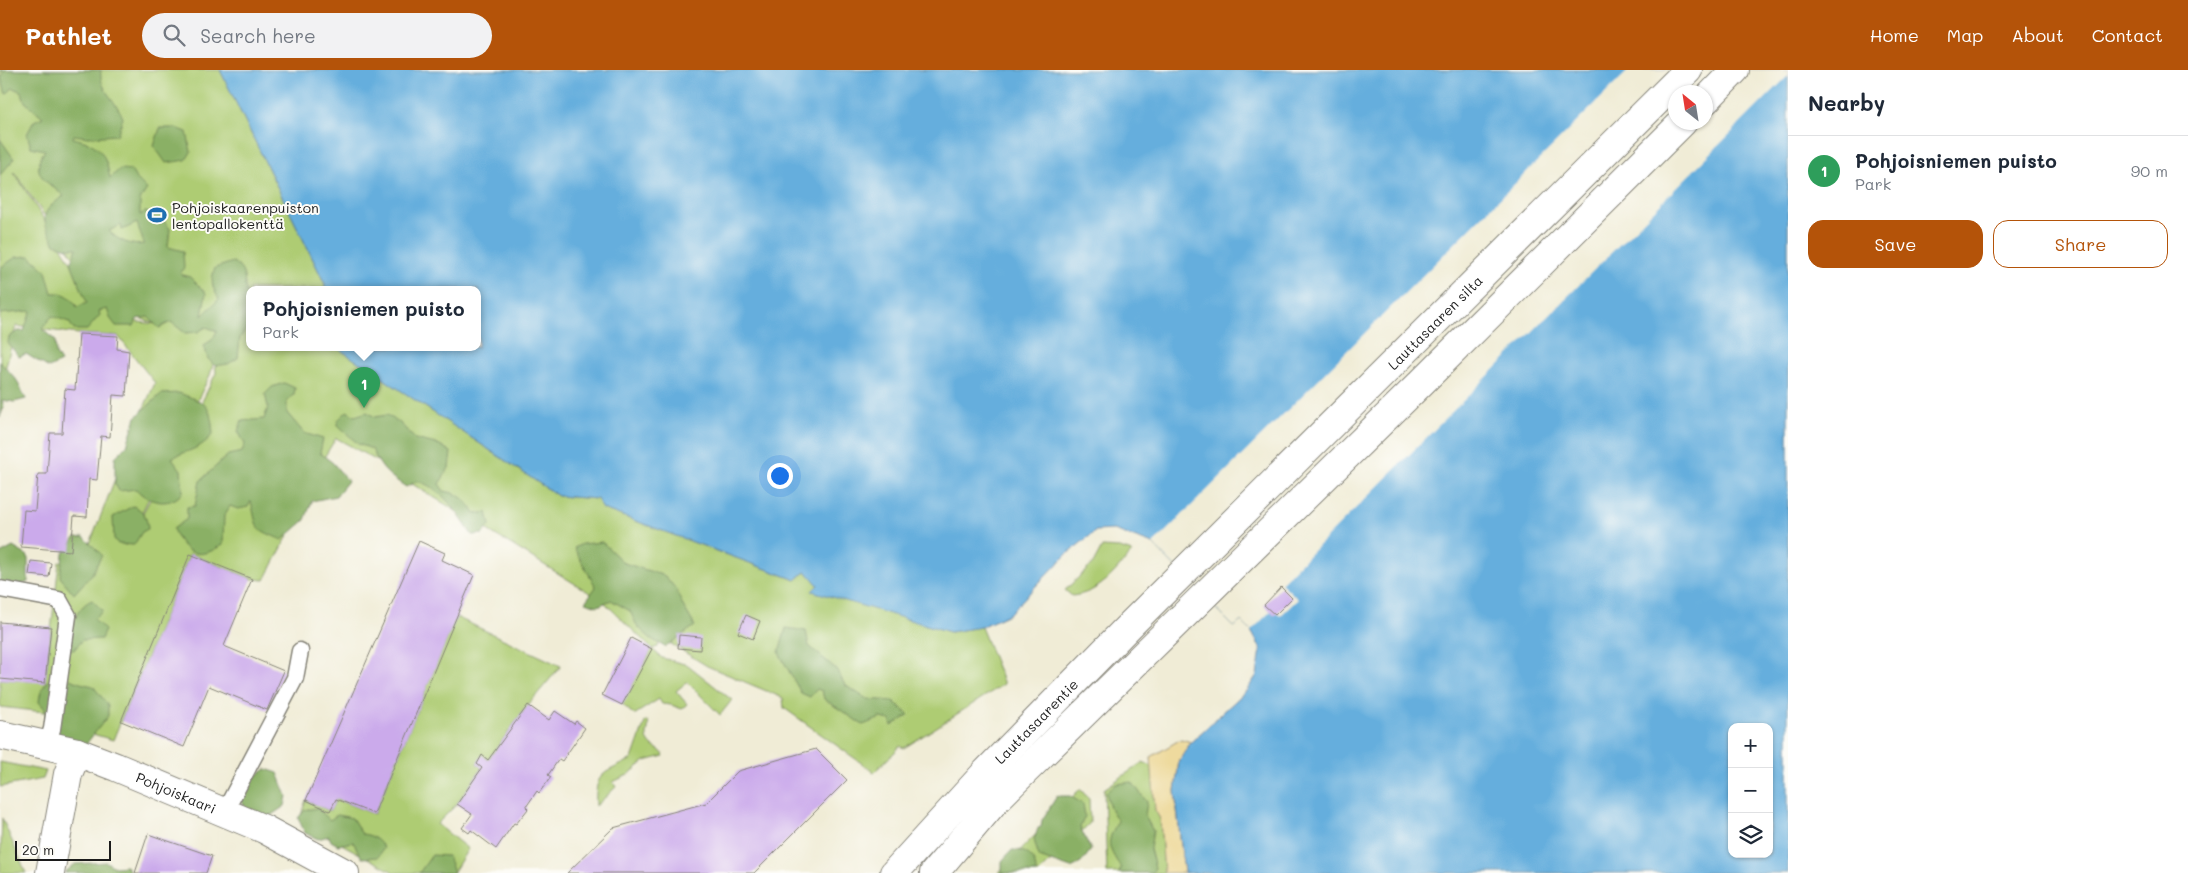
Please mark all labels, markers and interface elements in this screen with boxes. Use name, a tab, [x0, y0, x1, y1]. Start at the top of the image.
search box	[142, 13, 492, 58]
text: Pathlet	[25, 20, 112, 51]
icon: search	[160, 21, 188, 49]
text: Search here	[200, 23, 316, 48]
text: Home	[1870, 23, 1919, 47]
text: Map	[1947, 23, 1983, 47]
text: About	[2011, 23, 2064, 47]
text: Contact	[2092, 23, 2163, 47]
north arrow	[1668, 85, 1713, 130]
text: Nearby	[1808, 89, 1885, 116]
text: Pohjoisniemen puisto	[1855, 148, 2057, 173]
text: 1	[1820, 160, 1828, 181]
text: 90 m	[2131, 160, 2168, 181]
text: Park	[1855, 173, 1891, 194]
place label: Pohjoiskaarenpuiston lentopallokenttä	[172, 198, 319, 233]
sports icon: Pohjoiskaarenpuiston lentopallokenttä	[146, 204, 168, 226]
button: Save	[1808, 220, 1983, 268]
button: Share	[1993, 220, 2168, 268]
street label: Lauttasaaren silta	[1383, 271, 1486, 373]
popup	[246, 286, 481, 351]
text: Pohjoisniemen puisto	[263, 296, 464, 321]
text: Park	[263, 321, 299, 342]
pin: 1	[348, 367, 380, 408]
your location	[767, 463, 793, 489]
street label: Lauttasaarentie	[990, 674, 1082, 768]
map controls	[1728, 723, 1773, 858]
button: +	[1728, 723, 1773, 768]
street label: Pohjoiskaari	[133, 767, 219, 817]
button: −	[1728, 768, 1773, 813]
button: layers	[1728, 813, 1773, 858]
scale bar	[15, 838, 111, 861]
text: 20 m	[22, 840, 54, 859]

